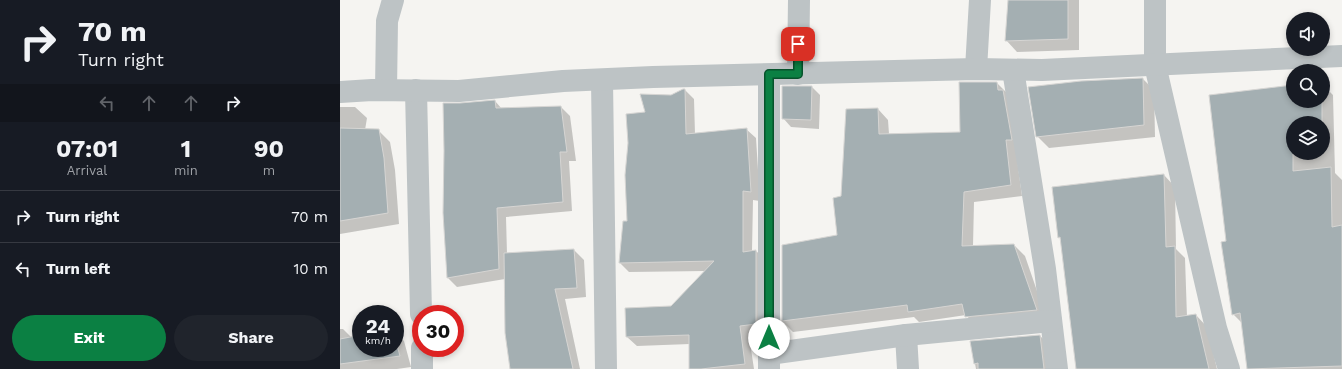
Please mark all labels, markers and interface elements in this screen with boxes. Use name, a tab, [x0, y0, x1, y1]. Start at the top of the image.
map controls	[1286, 12, 1330, 160]
button: sound	[1286, 12, 1330, 56]
text: 70 m	[78, 15, 147, 48]
icon: right	[12, 16, 64, 68]
pin	[781, 27, 815, 61]
icon: arrive	[787, 33, 809, 55]
text: Turn right	[78, 49, 164, 70]
button: search	[1286, 64, 1330, 108]
icon: left	[96, 92, 118, 114]
icon: ahead	[138, 92, 160, 114]
icon: ahead	[180, 92, 202, 114]
icon: right	[222, 92, 244, 114]
button: layers	[1286, 116, 1330, 160]
text: 07:01	[56, 135, 118, 163]
text: 1	[181, 135, 191, 163]
text: 90	[254, 135, 284, 163]
text: Arrival	[67, 163, 107, 178]
text: min	[174, 163, 198, 178]
text: m	[263, 163, 275, 178]
icon: right	[12, 206, 34, 228]
text: Turn right	[46, 208, 119, 226]
text: 70 m	[291, 208, 328, 226]
icon: left	[12, 258, 34, 280]
text: Turn left	[46, 260, 110, 278]
text: 10 m	[293, 260, 328, 278]
speed limit sign: 30	[412, 305, 464, 357]
text: 24	[366, 314, 390, 338]
button: Exit	[12, 315, 166, 361]
button: Share	[174, 315, 328, 361]
position arrow	[748, 317, 790, 359]
text: km/h	[365, 335, 391, 346]

